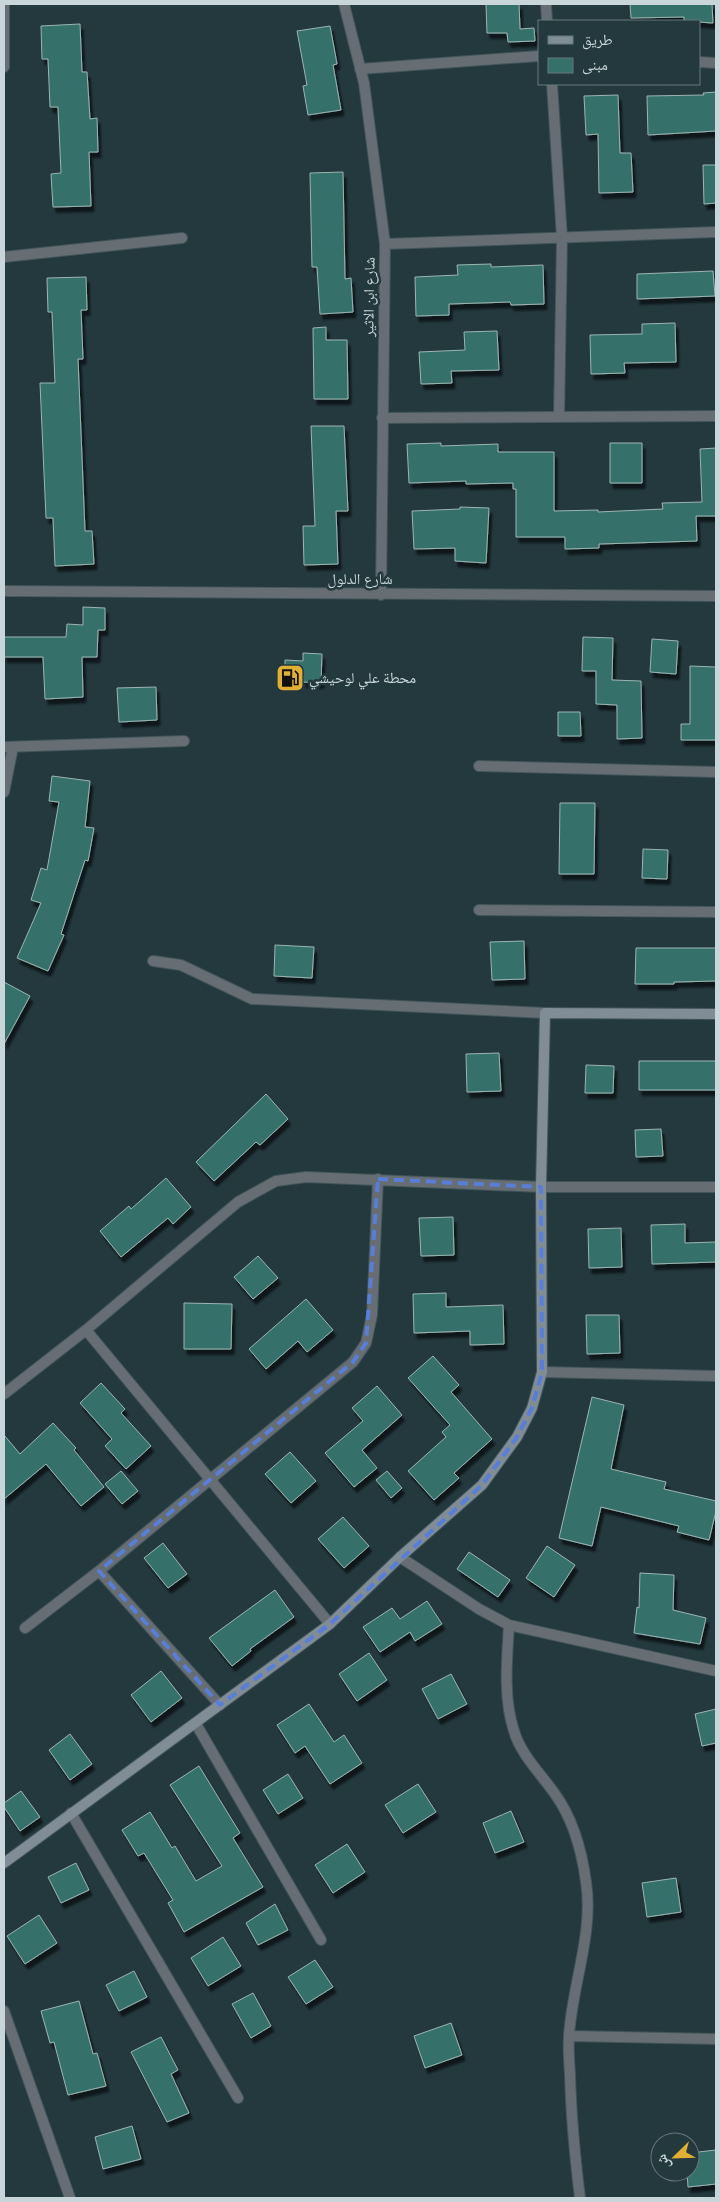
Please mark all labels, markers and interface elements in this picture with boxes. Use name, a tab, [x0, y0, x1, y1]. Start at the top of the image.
legend	[538, 20, 700, 85]
text: طريق	[582, 31, 613, 50]
text: مبنى	[582, 56, 608, 75]
street label: شارع ابن الاثير	[359, 257, 380, 338]
street label: شارع الدلول	[327, 570, 393, 589]
fuel station icon: محطة علي لوحيشي	[275, 663, 305, 693]
place label: محطة علي لوحيشي	[309, 669, 416, 690]
north arrow	[650, 2132, 700, 2182]
text: ش	[653, 2152, 674, 2172]

